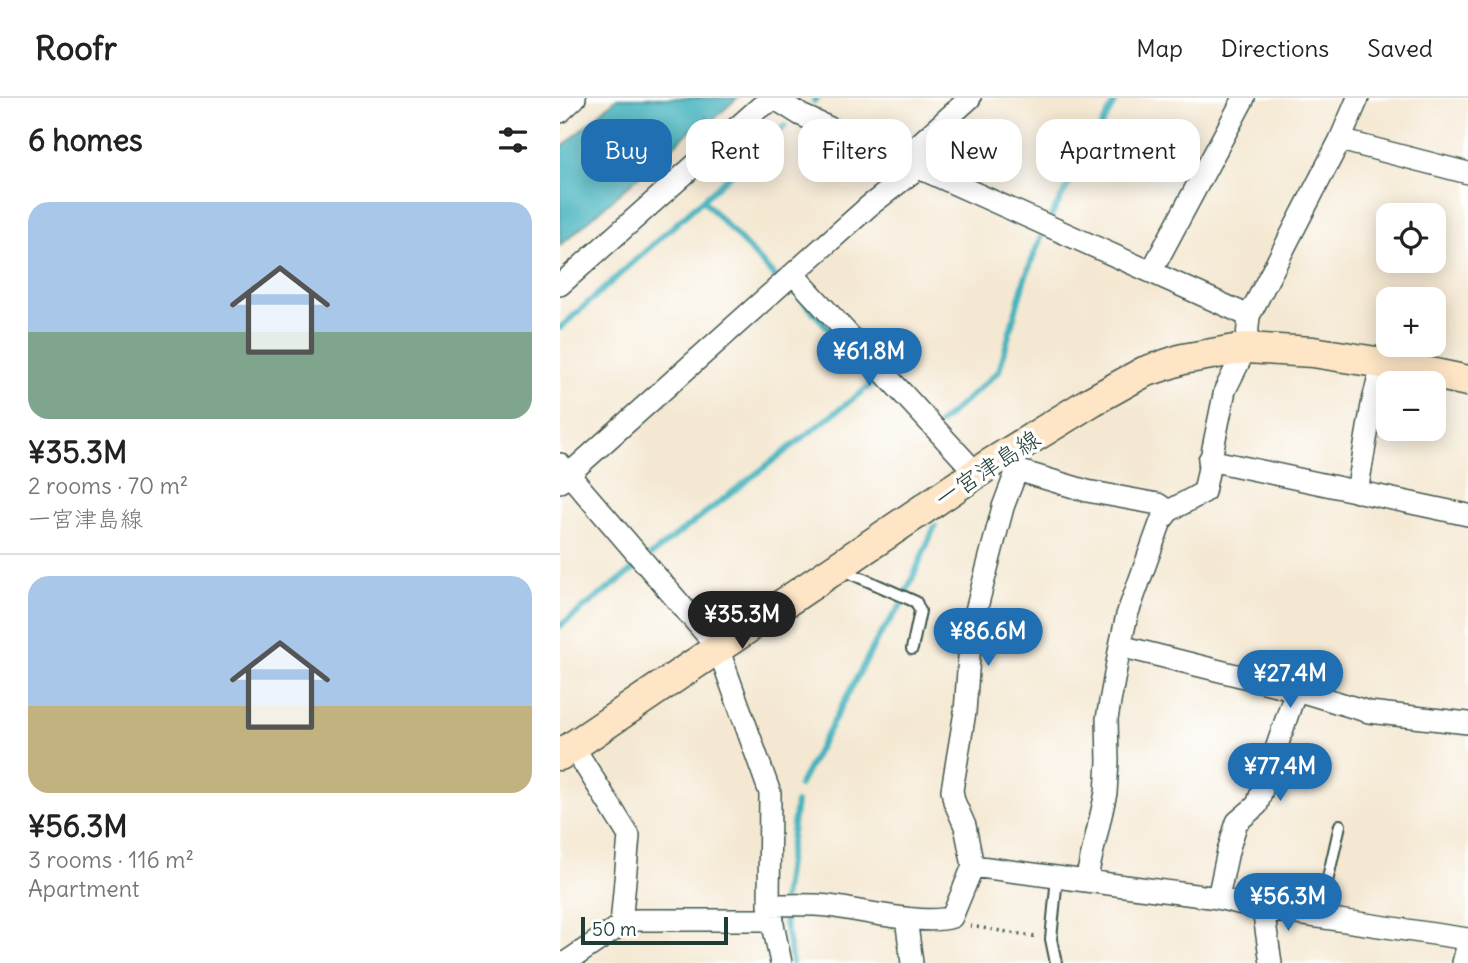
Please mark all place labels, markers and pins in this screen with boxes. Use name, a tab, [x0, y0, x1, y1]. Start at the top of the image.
pin: ¥61.8M	[812, 328, 926, 388]
pin: ¥35.3M	[685, 592, 799, 651]
pin: ¥86.6M	[931, 608, 1045, 668]
pin: ¥27.4M	[1233, 650, 1347, 710]
pin: ¥77.4M	[1223, 744, 1337, 803]
pin: ¥56.3M	[1231, 874, 1345, 933]

